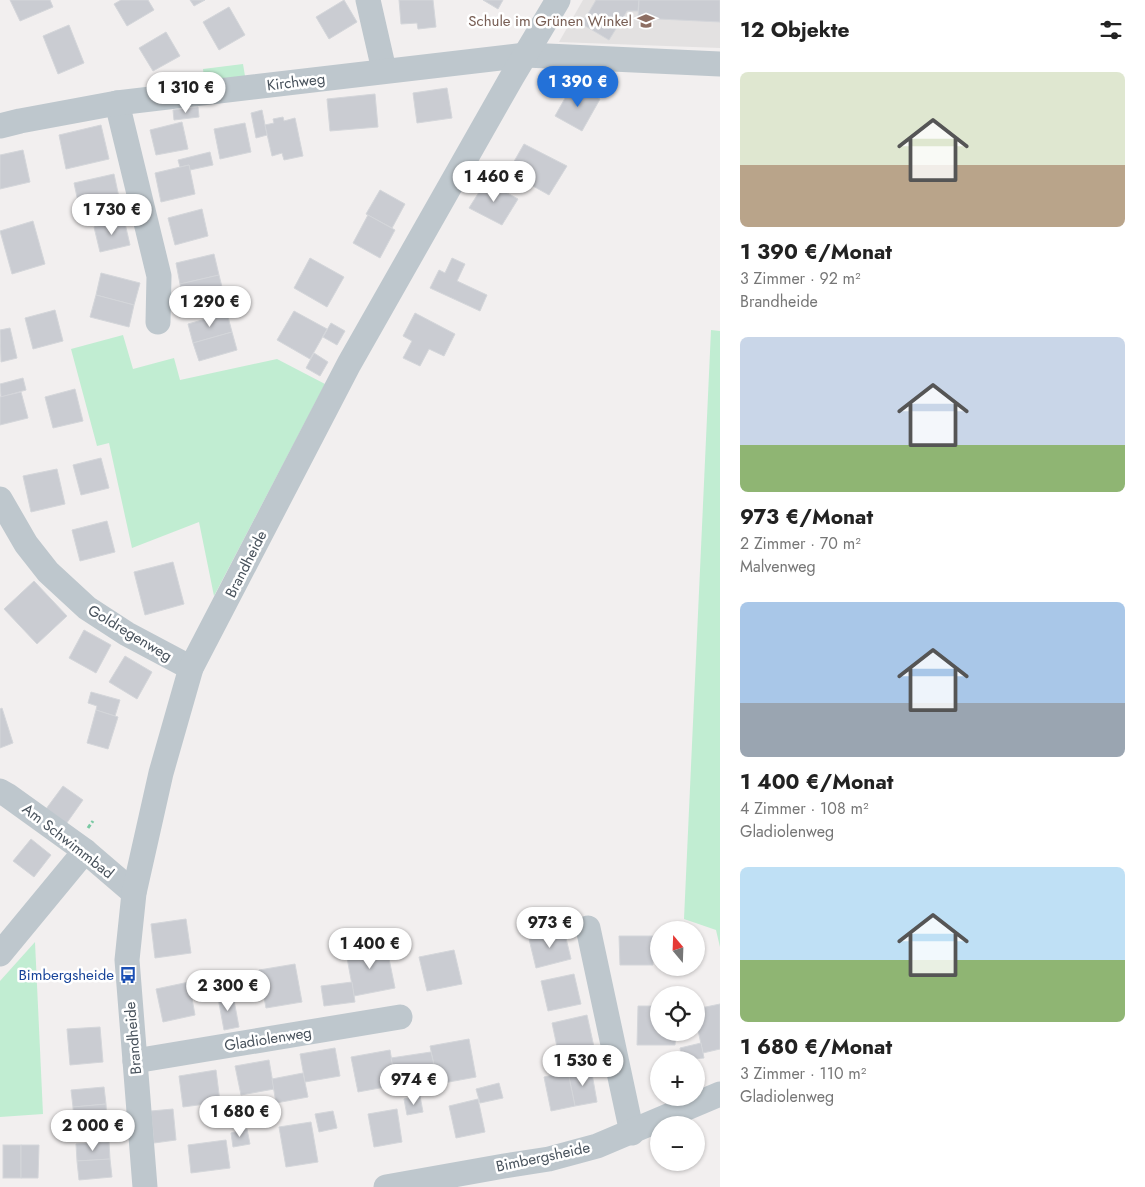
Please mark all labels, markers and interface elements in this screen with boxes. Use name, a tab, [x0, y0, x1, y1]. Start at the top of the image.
place label: Schule im Grünen Winkel	[468, 10, 632, 32]
school or university icon: Schule im Grünen Winkel	[636, 11, 656, 31]
text: 12 Objekte	[740, 15, 850, 45]
icon: filters	[1097, 16, 1125, 44]
pin: 1 390 €	[532, 66, 624, 108]
street label: Kirchweg	[266, 68, 326, 96]
text: 1 390 €	[548, 70, 608, 93]
pin: 1 310 €	[140, 72, 232, 114]
text: 1 310 €	[158, 76, 214, 99]
icon: home	[888, 105, 978, 195]
pin: 1 460 €	[448, 160, 540, 203]
text: 1 460 €	[464, 165, 524, 188]
pin: 1 730 €	[66, 194, 158, 236]
text: 1 730 €	[83, 198, 141, 221]
text: 1 390 €/Monat	[740, 237, 892, 267]
text: 3 Zimmer · 92 m²	[740, 267, 861, 290]
pin: 1 290 €	[164, 286, 256, 328]
text: 1 290 €	[180, 290, 240, 313]
text: Brandheide	[740, 290, 818, 313]
icon: home	[888, 370, 978, 460]
text: 973 €/Monat	[740, 502, 873, 532]
street label: Brandheide	[220, 526, 272, 601]
text: 2 Zimmer · 70 m²	[740, 532, 861, 555]
text: Malvenweg	[740, 555, 816, 578]
street label: Goldregenweg	[84, 599, 176, 667]
icon: home	[888, 635, 978, 725]
text: 1 400 €/Monat	[740, 767, 893, 797]
text: 4 Zimmer · 108 m²	[740, 797, 868, 820]
street label: Am Schwimmbad	[17, 798, 119, 884]
text: Gladiolenweg	[740, 820, 834, 843]
icon: home	[888, 900, 978, 990]
pin: 973 €	[515, 906, 585, 949]
text: 973 €	[527, 911, 573, 934]
north arrow	[650, 921, 705, 976]
map controls	[650, 921, 705, 1171]
pin: 1 400 €	[324, 928, 416, 970]
text: 1 400 €	[340, 932, 400, 955]
place label: Bimbergsheide	[18, 964, 114, 986]
bus stop icon: Bimbergsheide	[118, 965, 138, 985]
pin: 2 300 €	[182, 970, 274, 1012]
text: 2 300 €	[197, 974, 259, 997]
button: locate	[650, 986, 705, 1041]
street label: Brandheide	[119, 1000, 147, 1075]
street label: Gladiolenweg	[223, 1021, 313, 1057]
text: 1 680 €/Monat	[740, 1032, 892, 1062]
pin: 1 530 €	[537, 1044, 629, 1087]
text: 1 530 €	[553, 1049, 613, 1072]
button: +	[650, 1051, 705, 1106]
text: 3 Zimmer · 110 m²	[740, 1062, 866, 1085]
pin: 974 €	[379, 1064, 449, 1106]
text: 974 €	[391, 1068, 437, 1091]
text: Gladiolenweg	[740, 1085, 834, 1108]
pin: 1 680 €	[194, 1096, 286, 1138]
text: 1 680 €	[210, 1100, 270, 1123]
pin: 2 000 €	[47, 1110, 139, 1152]
text: 2 000 €	[62, 1114, 124, 1137]
button: −	[650, 1116, 705, 1171]
street label: Bimbergsheide	[494, 1136, 592, 1178]

